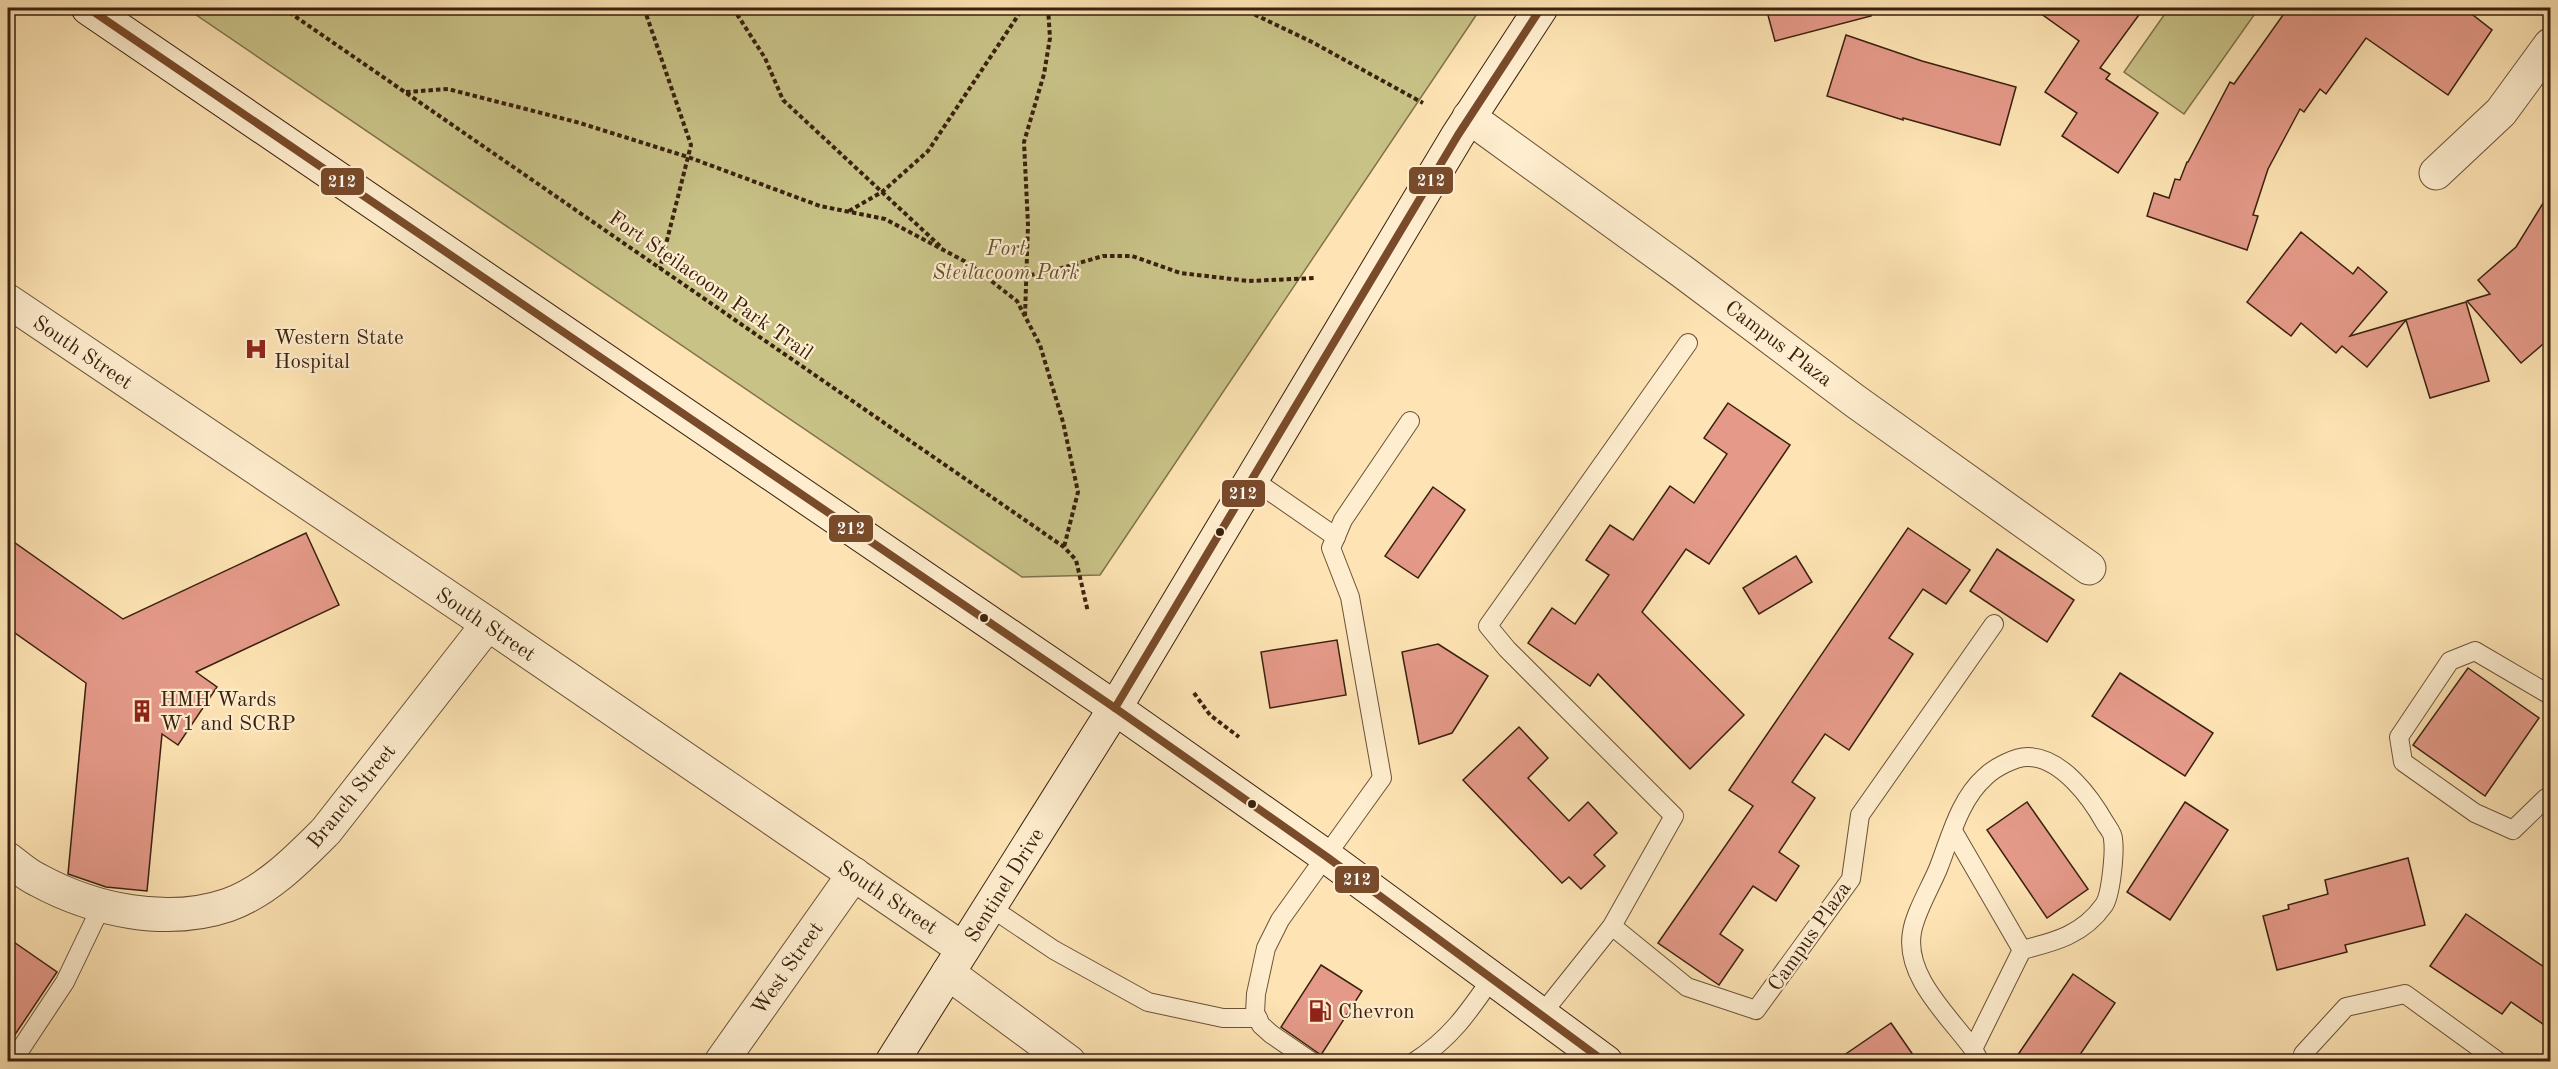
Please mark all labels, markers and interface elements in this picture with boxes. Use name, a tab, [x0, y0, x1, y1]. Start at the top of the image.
line badge: 212	[1408, 166, 1454, 195]
line badge: 212	[320, 167, 365, 196]
text: 212	[1417, 174, 1445, 190]
text: 212	[328, 175, 356, 191]
street label: Fort Steilacoom Park Trail	[604, 208, 816, 365]
park label: Fort Steilacoom Park	[932, 239, 1080, 284]
street label: Campus Plaza	[1721, 297, 1836, 391]
street label: South Street	[29, 312, 136, 394]
place label: Western State Hospital	[274, 328, 404, 373]
hospital icon: Western State Hospital	[243, 336, 269, 362]
line badge: 212	[1221, 479, 1266, 508]
text: 212	[1229, 487, 1257, 503]
line badge: 212	[828, 514, 874, 543]
text: 212	[837, 522, 865, 538]
unlabelled marker	[1214, 526, 1226, 538]
street label: South Street	[432, 584, 539, 666]
unlabelled marker	[978, 612, 990, 624]
place label: HMH Wards W1 and SCRP	[160, 690, 295, 735]
building icon: HMH Wards W1 and SCRP	[129, 698, 155, 724]
street label: Branch Street	[304, 741, 400, 853]
unlabelled marker	[1246, 798, 1258, 810]
street label: Sentinel Drive	[962, 825, 1049, 947]
street label: South Street	[834, 857, 941, 939]
line badge: 212	[1334, 865, 1380, 894]
text: 212	[1343, 873, 1371, 889]
street label: Campus Plaza	[1765, 878, 1856, 995]
street label: West Street	[749, 919, 828, 1019]
fuel station icon: Chevron	[1307, 998, 1333, 1024]
place label: Chevron	[1338, 1002, 1415, 1023]

